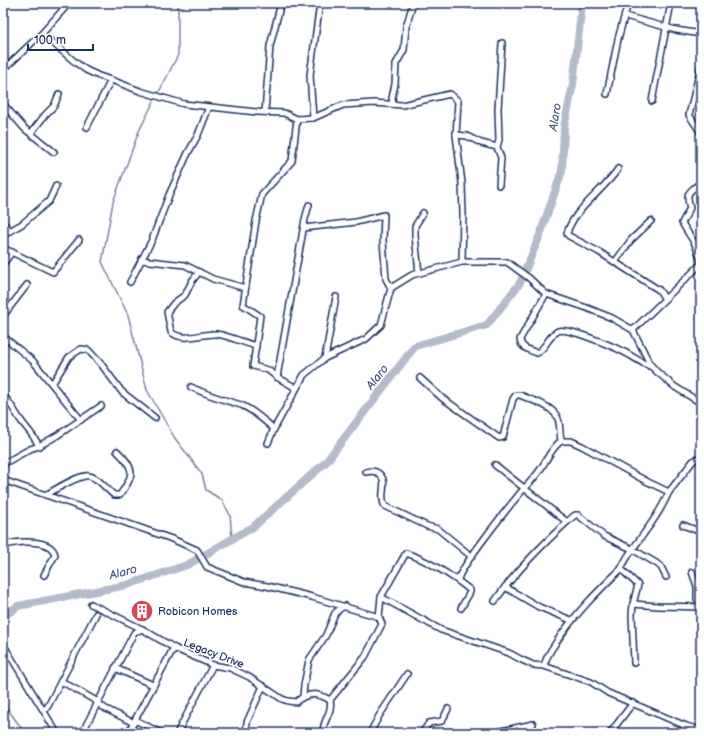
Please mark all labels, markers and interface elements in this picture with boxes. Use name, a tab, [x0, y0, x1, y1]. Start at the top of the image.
scale bar	[28, 26, 93, 52]
text: 100 m	[34, 33, 66, 48]
water label: Alaro	[546, 102, 565, 133]
water label: Alaro	[362, 362, 392, 394]
water label: Alaro	[107, 562, 139, 584]
building icon: Robicon Homes	[129, 598, 155, 624]
place label: Robicon Homes	[158, 605, 238, 618]
street label: Legacy Drive	[182, 636, 246, 671]

